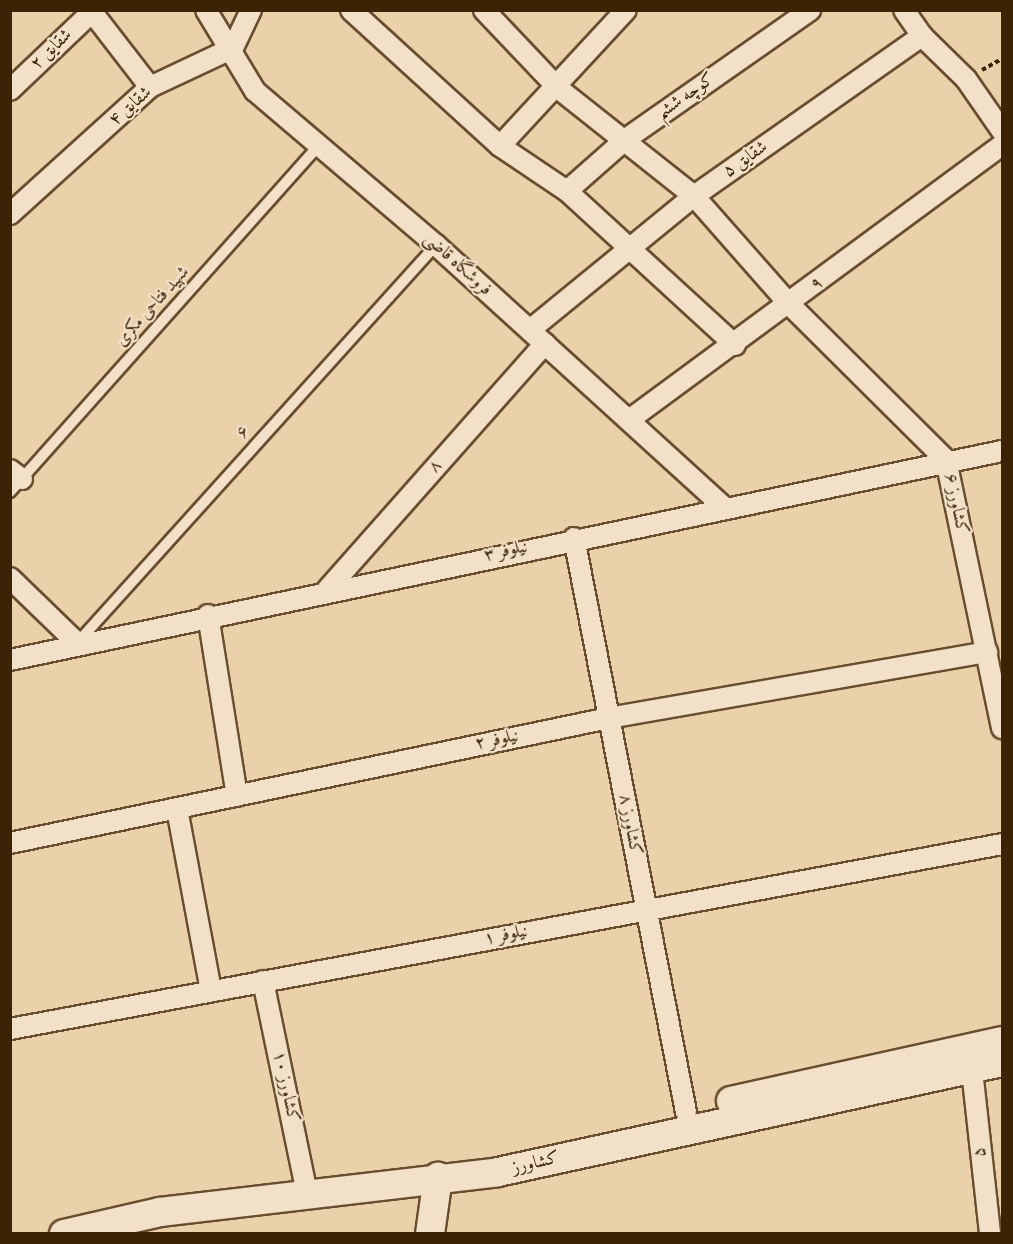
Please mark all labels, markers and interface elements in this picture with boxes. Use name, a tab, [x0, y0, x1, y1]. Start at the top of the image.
street label: شقایق ۲	[27, 25, 77, 75]
street label: کوچه ششم	[653, 69, 719, 125]
street label: شقایق ۴	[105, 83, 157, 131]
street label: شقایق ۵	[719, 137, 773, 183]
street label: فروشگاه قاضی	[418, 229, 496, 301]
street label: شهید فتاحی مکری	[111, 262, 195, 352]
street label: ۹	[806, 272, 828, 296]
street label: ۶	[232, 422, 256, 444]
street label: ۸	[424, 456, 448, 478]
street label: کشاورز ۶	[938, 471, 972, 537]
street label: نیلوفر ۳	[482, 537, 530, 567]
street label: نیلوفر ۲	[473, 726, 521, 756]
street label: کشاورز ۸	[612, 793, 646, 857]
street label: نیلوفر ۱	[482, 921, 530, 951]
street label: کشاورز ۱۰	[267, 1049, 303, 1125]
street label: ۵	[970, 1146, 992, 1158]
street label: کشاورز	[510, 1148, 562, 1180]

